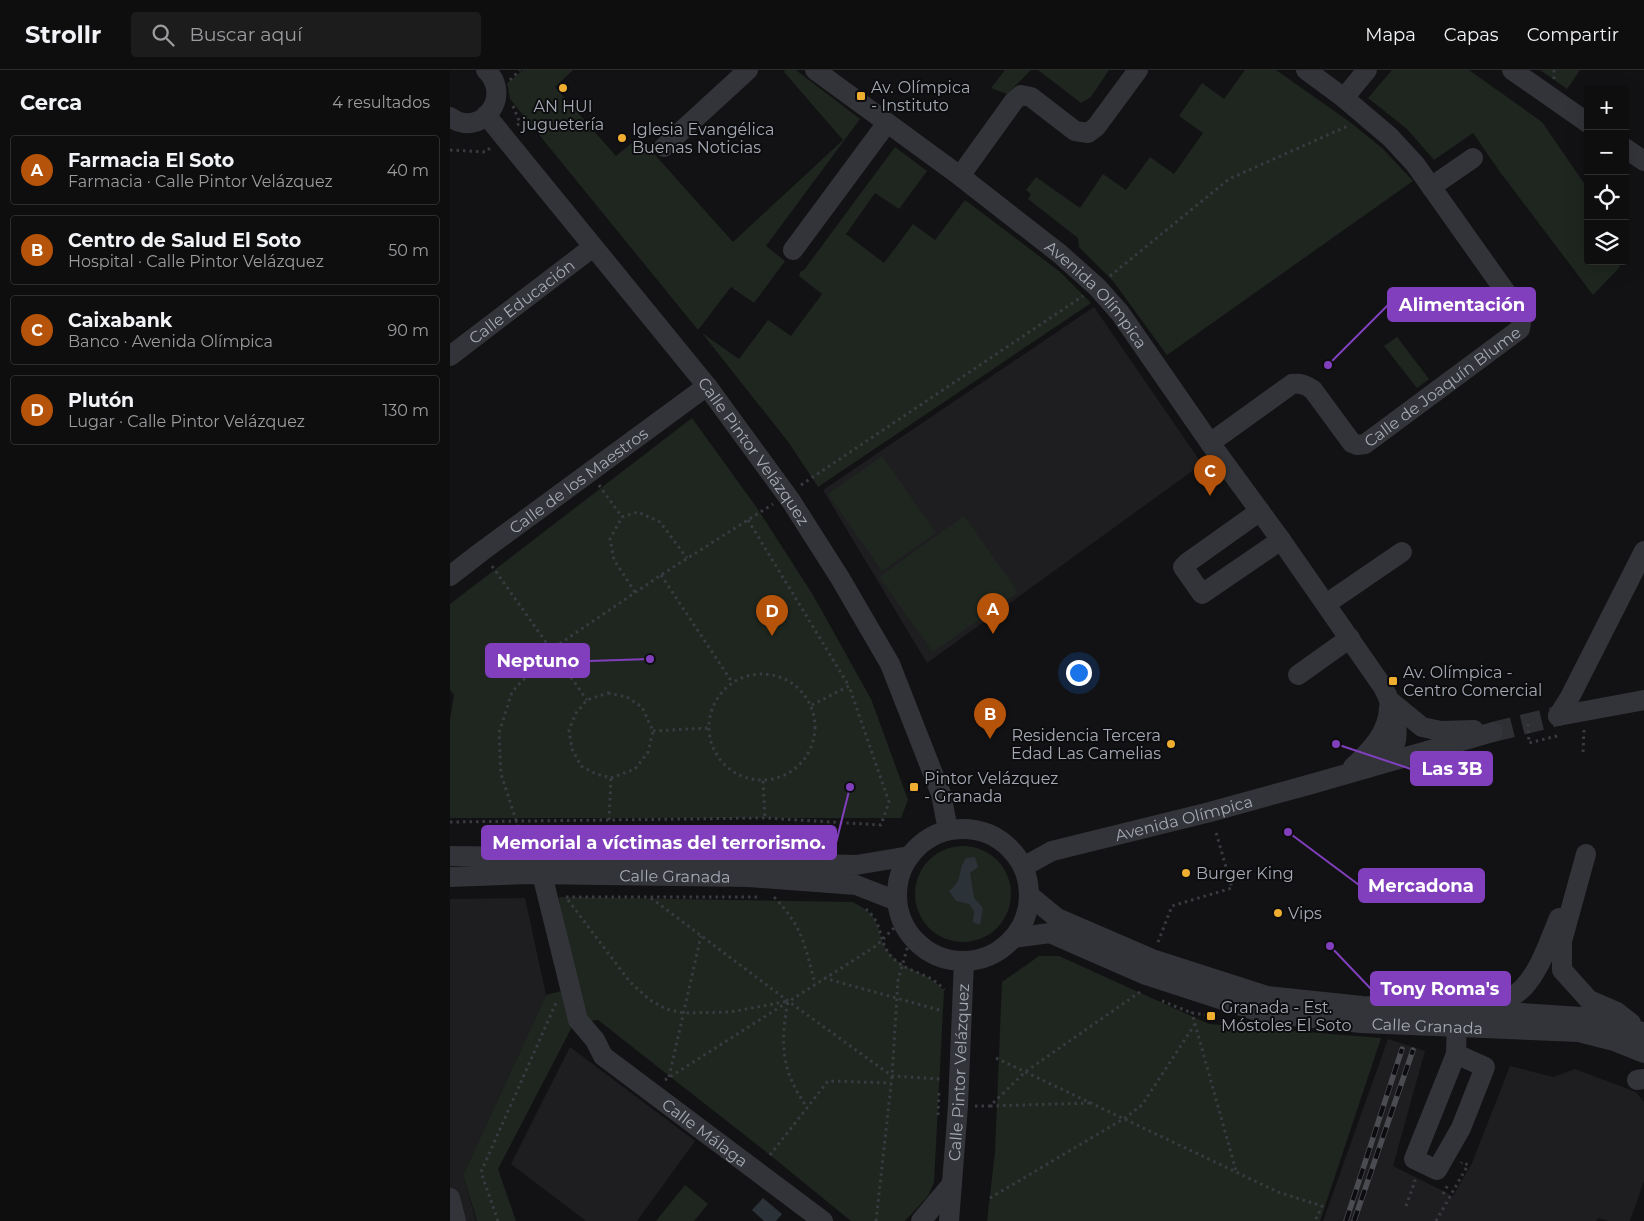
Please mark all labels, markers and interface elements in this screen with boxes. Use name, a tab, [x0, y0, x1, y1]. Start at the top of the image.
search box	[131, 12, 481, 57]
text: Strollr	[25, 20, 101, 49]
icon: search	[149, 21, 177, 49]
text: Buscar aquí	[189, 23, 302, 46]
text: Mapa	[1365, 24, 1416, 46]
text: Capas	[1444, 24, 1499, 46]
text: Compartir	[1527, 24, 1619, 46]
place label: Av. Olímpica - Instituto	[871, 78, 970, 115]
marker: AN HUI juguetería	[557, 82, 569, 94]
map controls	[1584, 85, 1629, 265]
button: +	[1584, 85, 1629, 130]
text: Cerca	[20, 90, 82, 115]
marker: Av. Olímpica - Instituto	[855, 90, 867, 102]
text: 4 resultados	[332, 93, 430, 112]
place label: AN HUI juguetería	[520, 97, 604, 134]
place label: Iglesia Evangélica Buenas Noticias	[632, 120, 774, 157]
button: −	[1584, 130, 1629, 175]
marker: Iglesia Evangélica Buenas Noticias	[616, 132, 628, 144]
text: Farmacia El Soto	[68, 149, 234, 172]
text: A	[31, 161, 43, 180]
text: 40 m	[387, 161, 429, 180]
text: Farmacia · Calle Pintor Velázquez	[68, 172, 333, 191]
button: locate	[1584, 175, 1629, 220]
button: layers	[1584, 220, 1629, 265]
text: Centro de Salud El Soto	[68, 229, 301, 252]
street label: Avenida Olímpica	[1041, 237, 1151, 352]
text: B	[31, 241, 43, 260]
text: 50 m	[388, 241, 429, 260]
text: Hospital · Calle Pintor Velázquez	[68, 252, 324, 271]
street label: Calle Educación	[465, 256, 579, 348]
callout: Alimentación	[1388, 288, 1535, 321]
text: Alimentación	[1398, 294, 1525, 316]
text: Caixabank	[68, 309, 172, 332]
text: C	[31, 321, 43, 340]
text: 90 m	[387, 321, 429, 340]
street label: Calle de Joaquín Blume	[1361, 323, 1525, 451]
text: Banco · Avenida Olímpica	[68, 332, 273, 351]
street label: Calle Pintor Velázquez	[694, 374, 813, 529]
text: Plutón	[68, 389, 134, 412]
text: D	[30, 401, 44, 420]
text: 130 m	[382, 401, 429, 420]
text: Lugar · Calle Pintor Velázquez	[68, 412, 305, 431]
street label: Calle de los Maestros	[506, 424, 652, 538]
pin: C	[1194, 455, 1226, 496]
pin: A	[977, 593, 1009, 634]
pin: D	[756, 595, 788, 636]
callout: Neptuno	[486, 644, 589, 677]
text: Neptuno	[497, 650, 580, 672]
your location	[1066, 660, 1092, 686]
place label: Av. Olímpica - Centro Comercial	[1403, 663, 1542, 700]
marker: Av. Olímpica - Centro Comercial	[1387, 675, 1399, 687]
pin: B	[974, 698, 1006, 739]
place label: Residencia Tercera Edad Las Camelias	[1011, 726, 1161, 763]
marker: Residencia Tercera Edad Las Camelias	[1165, 738, 1177, 750]
callout: Las 3B	[1411, 752, 1492, 785]
text: Las 3B	[1421, 758, 1483, 780]
place label: Pintor Velázquez - Granada	[924, 769, 1059, 806]
marker: Pintor Velázquez - Granada	[908, 781, 920, 793]
street label: Avenida Olímpica	[1113, 792, 1255, 845]
callout: Memorial a víctimas del terrorismo.	[482, 826, 836, 859]
text: Memorial a víctimas del terrorismo.	[492, 832, 826, 854]
place label: Burger King	[1196, 864, 1294, 883]
street label: Calle Granada	[619, 866, 731, 887]
marker: Burger King	[1180, 867, 1192, 879]
callout: Mercadona	[1359, 869, 1484, 902]
text: Mercadona	[1368, 875, 1474, 897]
place label: Vips	[1288, 904, 1322, 923]
marker: Vips	[1272, 907, 1284, 919]
callout: Tony Roma's	[1371, 972, 1510, 1005]
text: Tony Roma's	[1381, 978, 1500, 1000]
street label: Calle Pintor Velázquez	[945, 983, 973, 1162]
place label: Granada - Est. Móstoles El Soto	[1221, 998, 1352, 1035]
marker: Granada - Est. Móstoles El Soto	[1205, 1010, 1217, 1022]
street label: Calle Granada	[1371, 1014, 1483, 1038]
street label: Calle Málaga	[658, 1095, 751, 1171]

